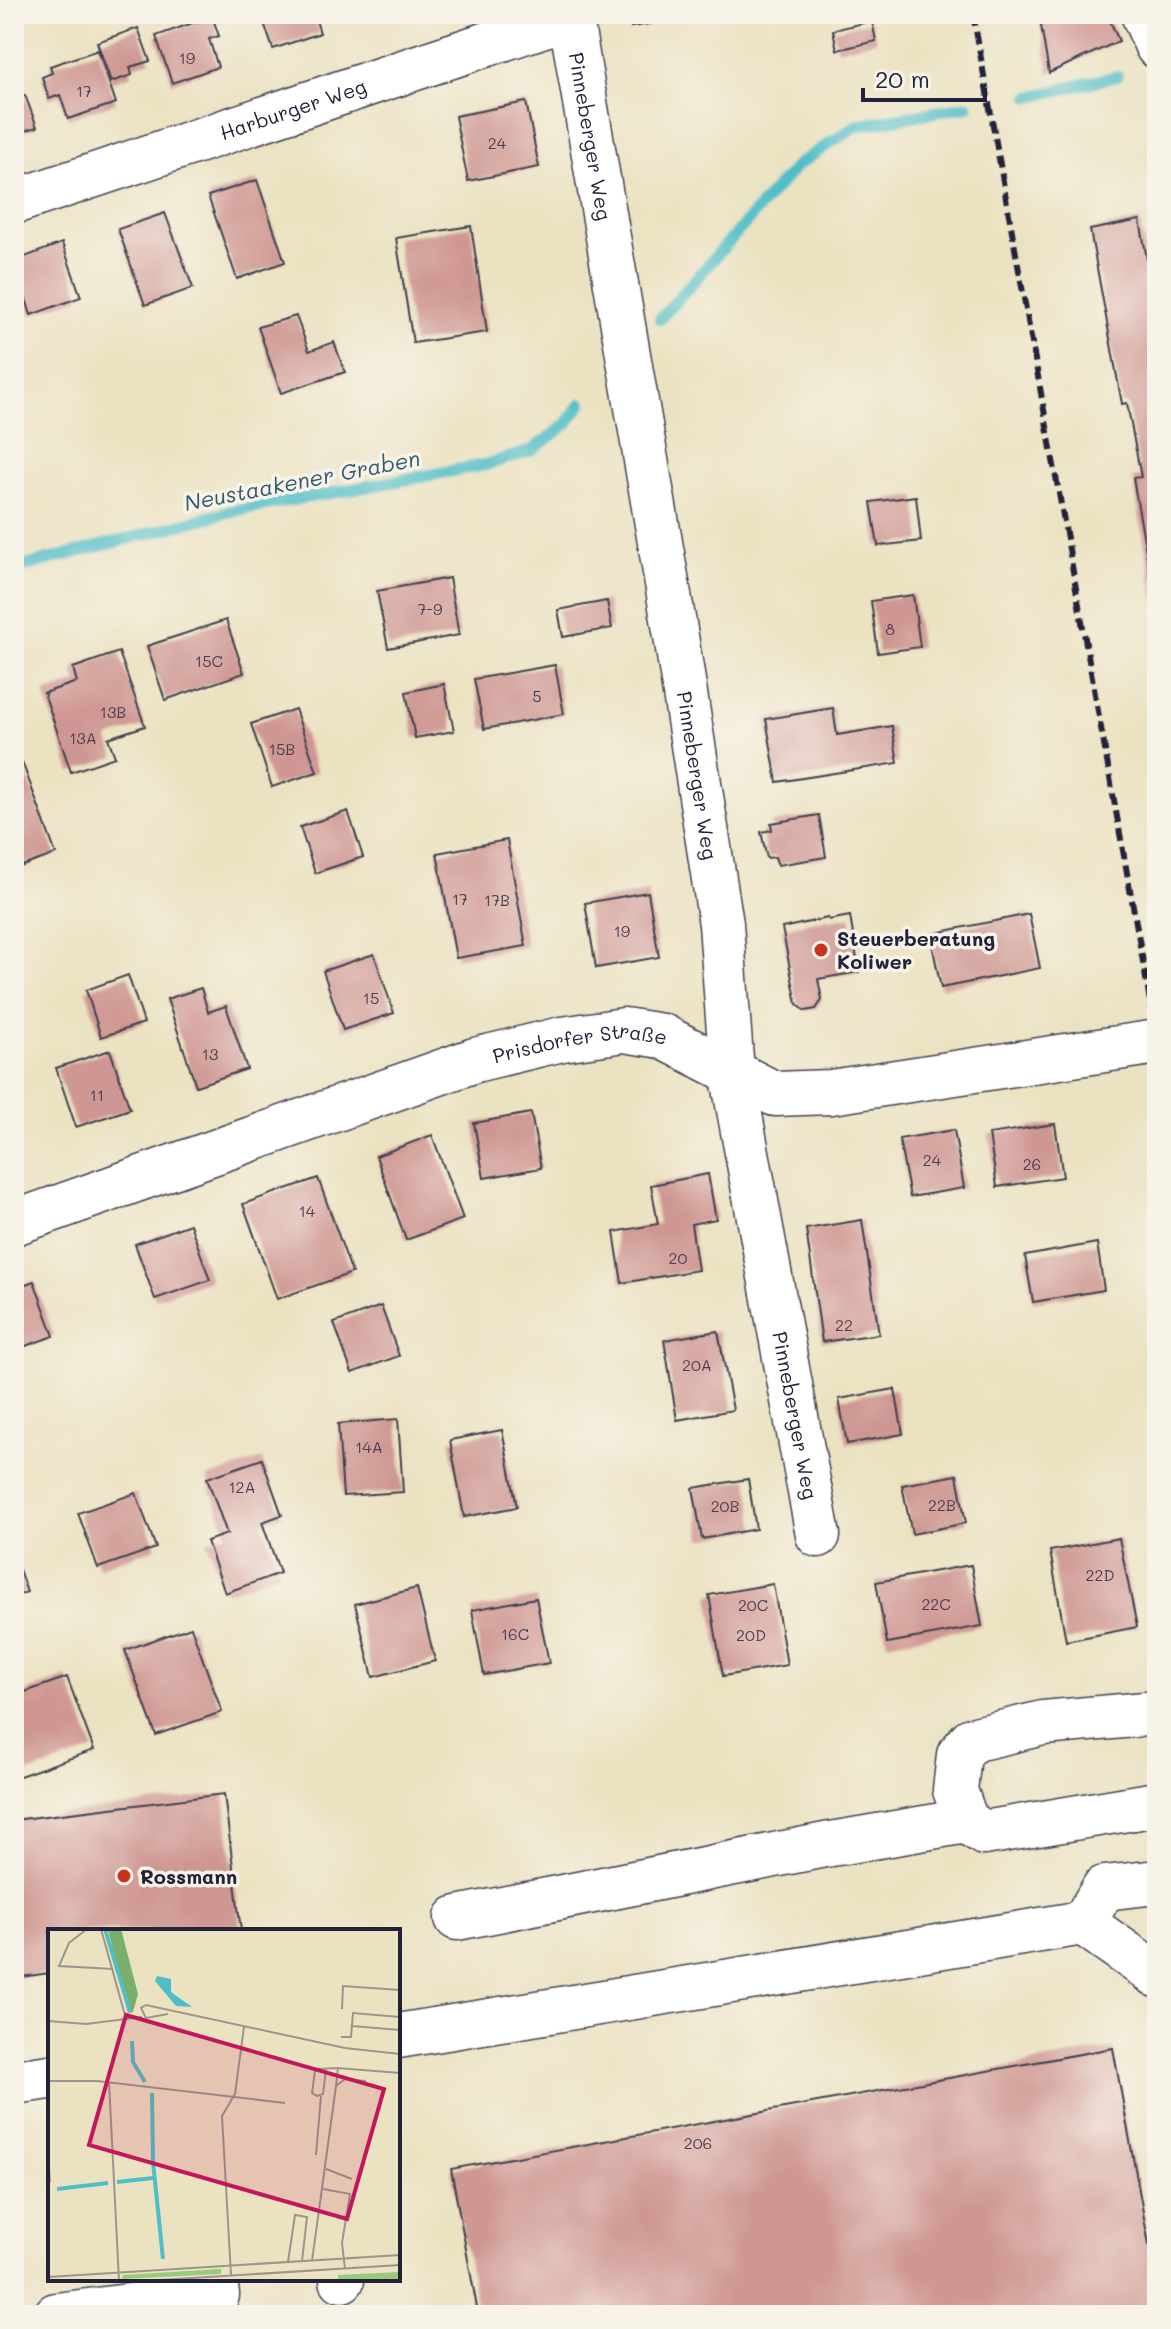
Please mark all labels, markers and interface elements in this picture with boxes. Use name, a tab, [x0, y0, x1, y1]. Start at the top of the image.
house number: 19	[179, 47, 195, 68]
street label: Pinneberger Weg	[564, 50, 618, 222]
scale bar	[863, 52, 985, 102]
text: 20 m	[875, 63, 930, 94]
street label: Harburger Weg	[216, 72, 369, 145]
house number: 17	[76, 80, 92, 101]
house number: 24	[488, 132, 507, 153]
water label: Neustaakener Graben	[182, 443, 422, 517]
house number: 7-9	[417, 598, 443, 619]
house number: 8	[885, 618, 895, 639]
house number: 15C	[195, 650, 223, 671]
house number: 5	[532, 685, 542, 706]
street label: Pinneberger Weg	[672, 689, 724, 861]
house number: 13B	[100, 701, 126, 722]
house number: 13A	[69, 727, 97, 748]
house number: 15B	[269, 738, 295, 759]
house number: 17	[452, 888, 468, 909]
house number: 17B	[484, 889, 510, 910]
house number: 19	[614, 920, 630, 941]
place label: Steuerberatung Koliwer	[837, 925, 995, 974]
marker: Steuerberatung Koliwer	[812, 941, 830, 959]
house number: 15	[363, 987, 379, 1008]
street label: Prisdorfer Straße	[490, 1017, 669, 1068]
house number: 13	[202, 1043, 218, 1064]
house number: 11	[90, 1084, 104, 1105]
house number: 24	[923, 1149, 942, 1170]
house number: 26	[1023, 1153, 1041, 1174]
house number: 14	[299, 1200, 316, 1221]
house number: 20	[669, 1247, 688, 1268]
house number: 22	[835, 1314, 853, 1335]
street label: Pinneberger Weg	[767, 1329, 824, 1501]
house number: 20A	[682, 1354, 712, 1375]
house number: 14A	[355, 1436, 383, 1457]
house number: 12A	[228, 1476, 256, 1497]
house number: 22B	[928, 1494, 956, 1515]
house number: 20B	[711, 1495, 739, 1516]
house number: 22D	[1086, 1564, 1114, 1585]
house number: 22C	[921, 1593, 951, 1614]
house number: 20C	[738, 1594, 768, 1615]
house number: 16C	[501, 1623, 529, 1644]
house number: 20D	[736, 1624, 766, 1645]
place label: Rossmann	[140, 1863, 237, 1889]
marker: Rossmann	[115, 1867, 133, 1885]
inset map	[48, 1929, 400, 2281]
house number: 206	[684, 2132, 712, 2153]

